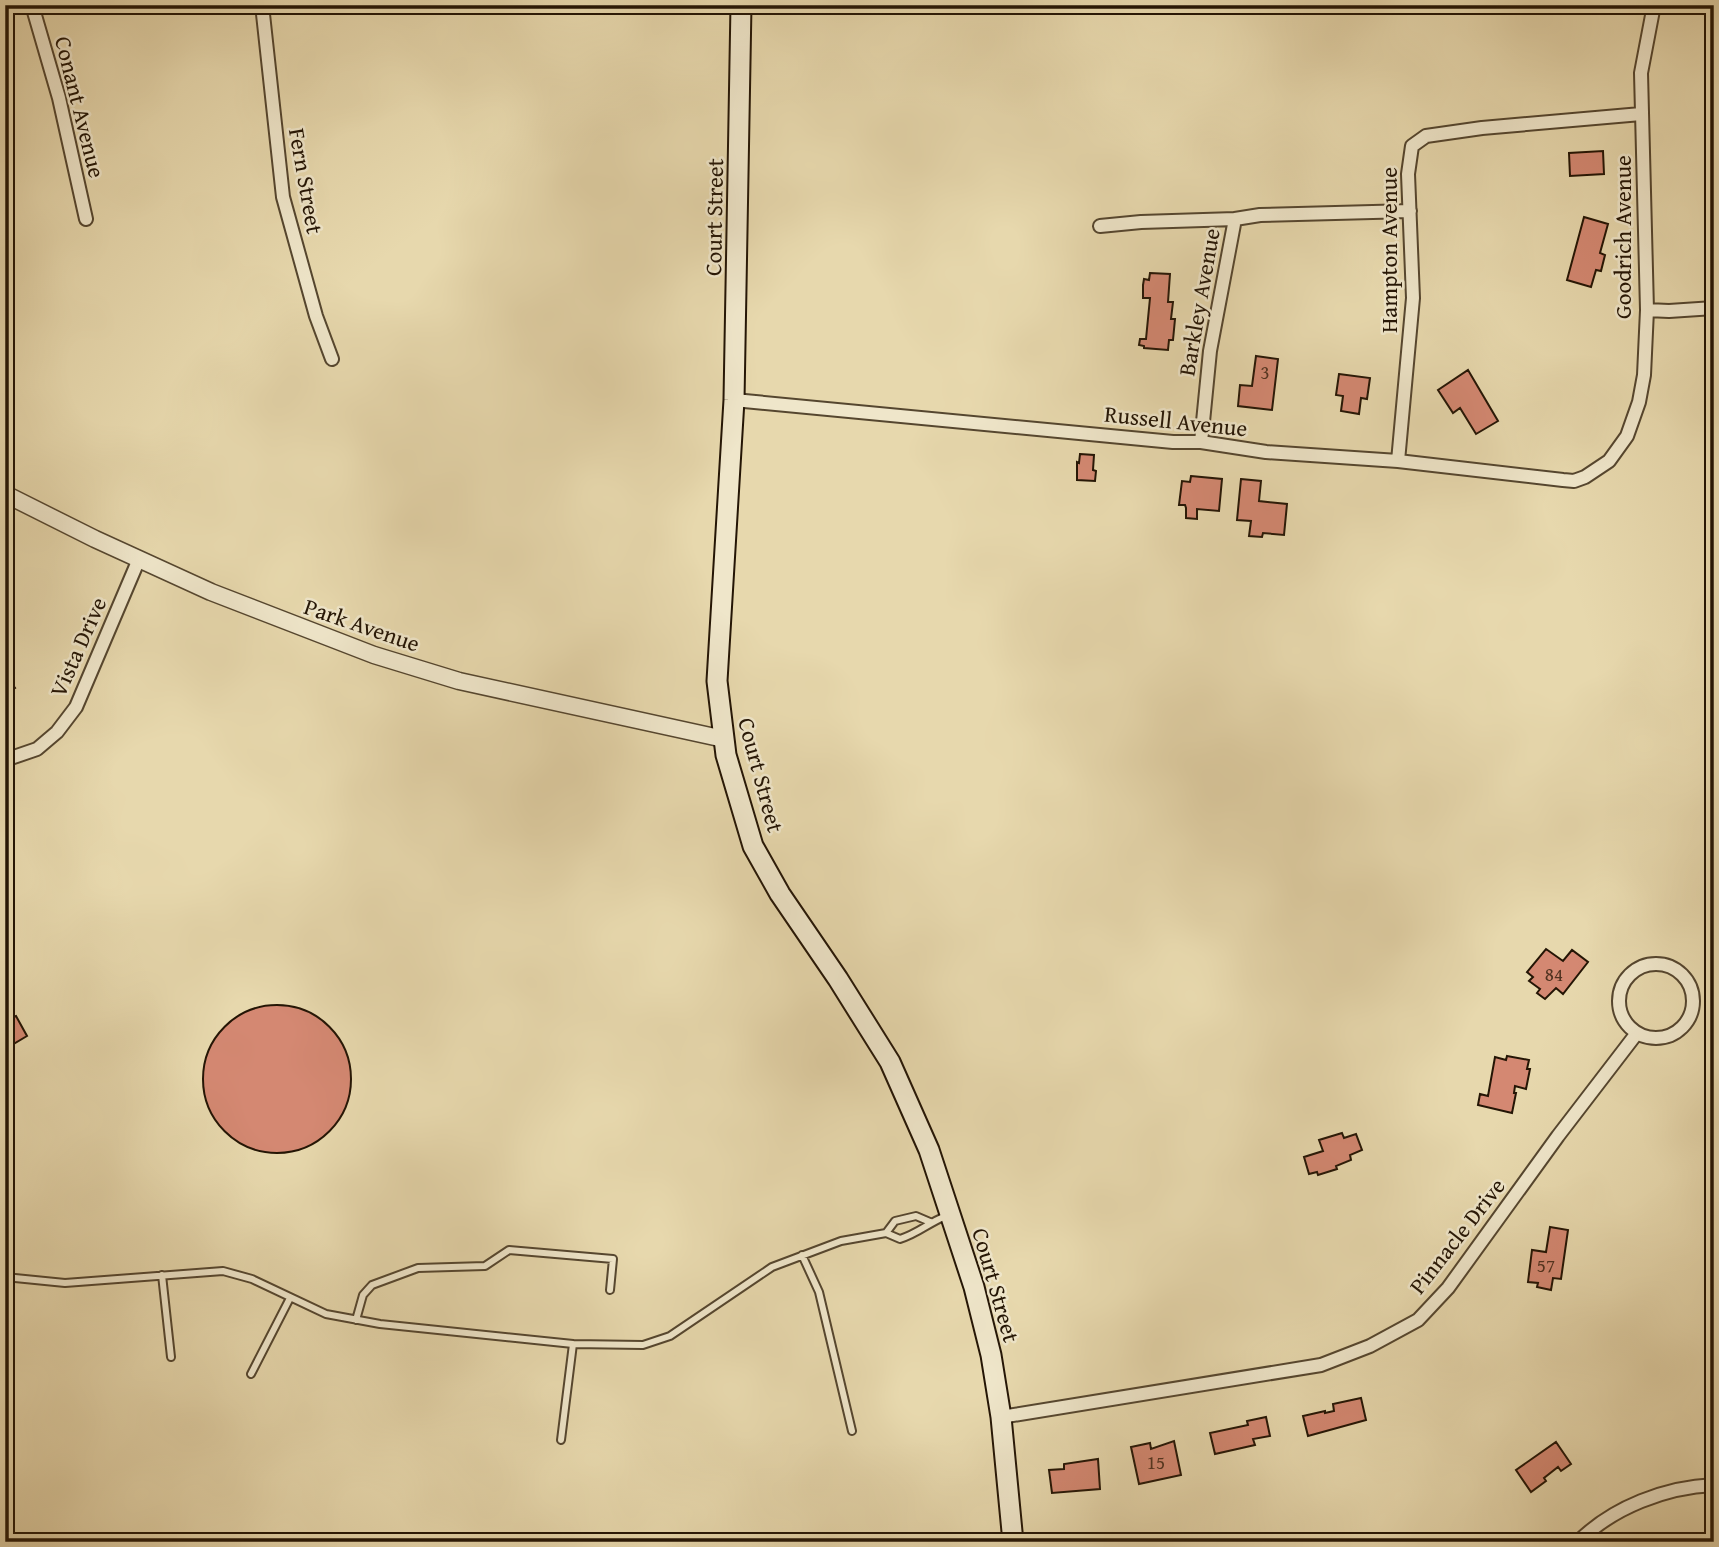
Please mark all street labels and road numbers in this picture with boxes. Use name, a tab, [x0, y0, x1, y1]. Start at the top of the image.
street label: Conant Avenue	[47, 33, 114, 181]
street label: Fern Street	[281, 125, 332, 236]
street label: Goodrich Avenue	[1606, 155, 1639, 319]
street label: Court Street	[696, 158, 731, 276]
street label: Hampton Avenue	[1372, 167, 1405, 333]
street label: Barkley Avenue	[1169, 225, 1228, 378]
street label: Russell Avenue	[1103, 397, 1249, 444]
street label: Park Avenue	[300, 589, 424, 660]
street label: Vista Drive	[41, 592, 114, 702]
street label: Court Street	[730, 714, 793, 836]
street label: Pinnacle Drive	[1401, 1171, 1512, 1301]
street label: Court Street	[964, 1224, 1029, 1346]

